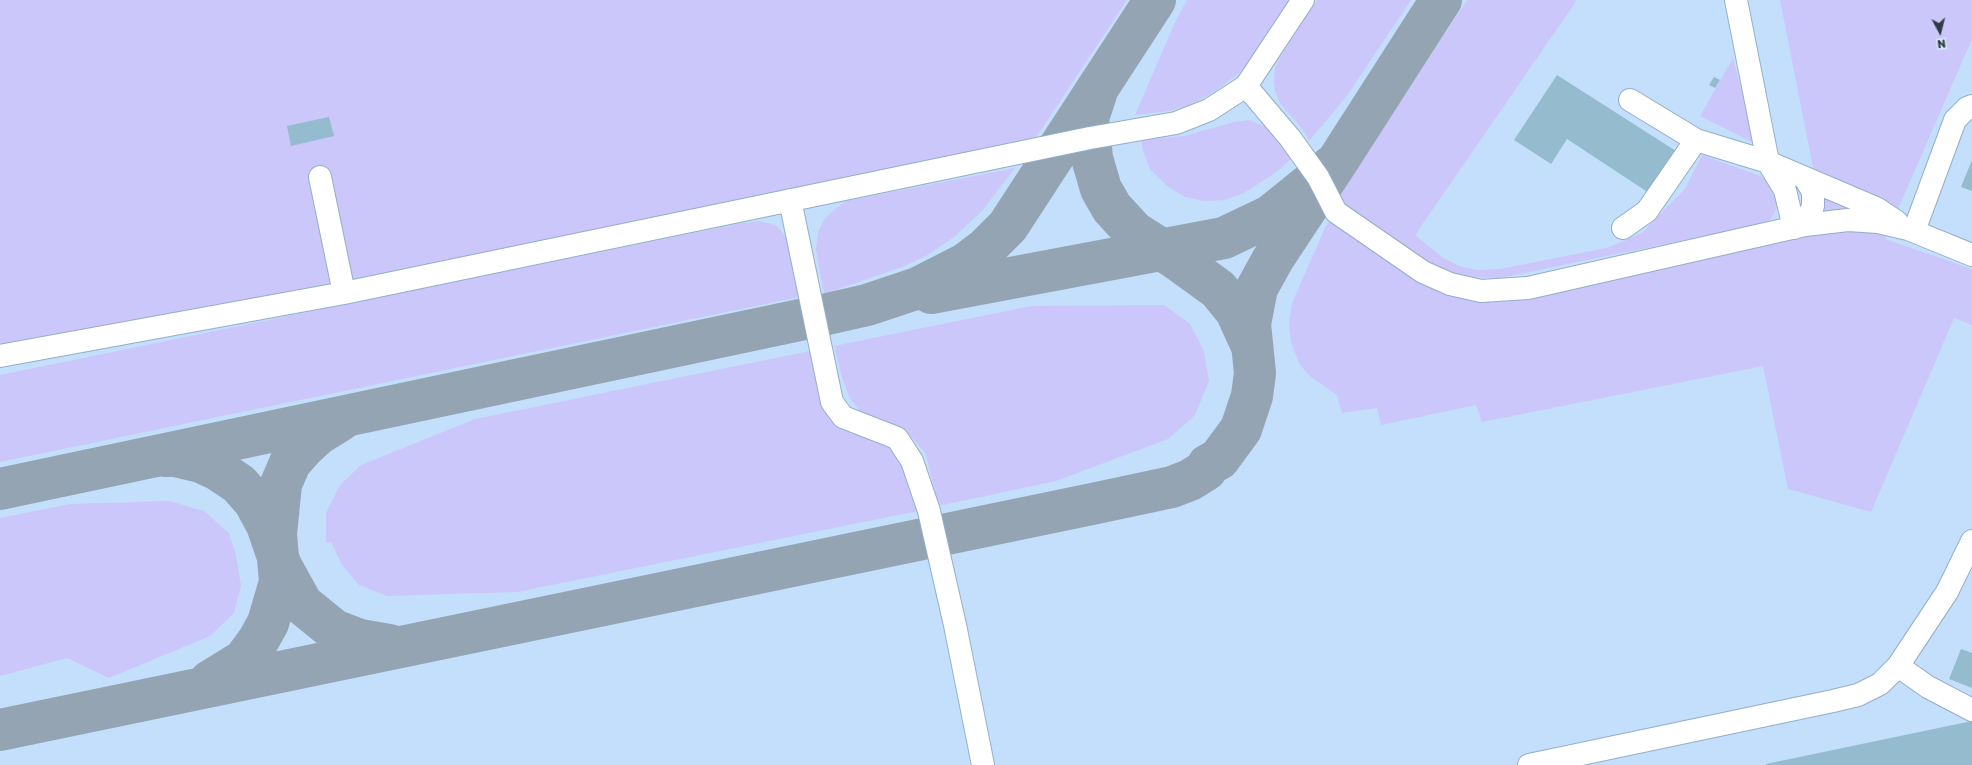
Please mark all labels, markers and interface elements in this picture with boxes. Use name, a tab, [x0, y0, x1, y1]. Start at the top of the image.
north arrow	[1920, 12, 1960, 52]
text: N	[1937, 37, 1946, 51]

